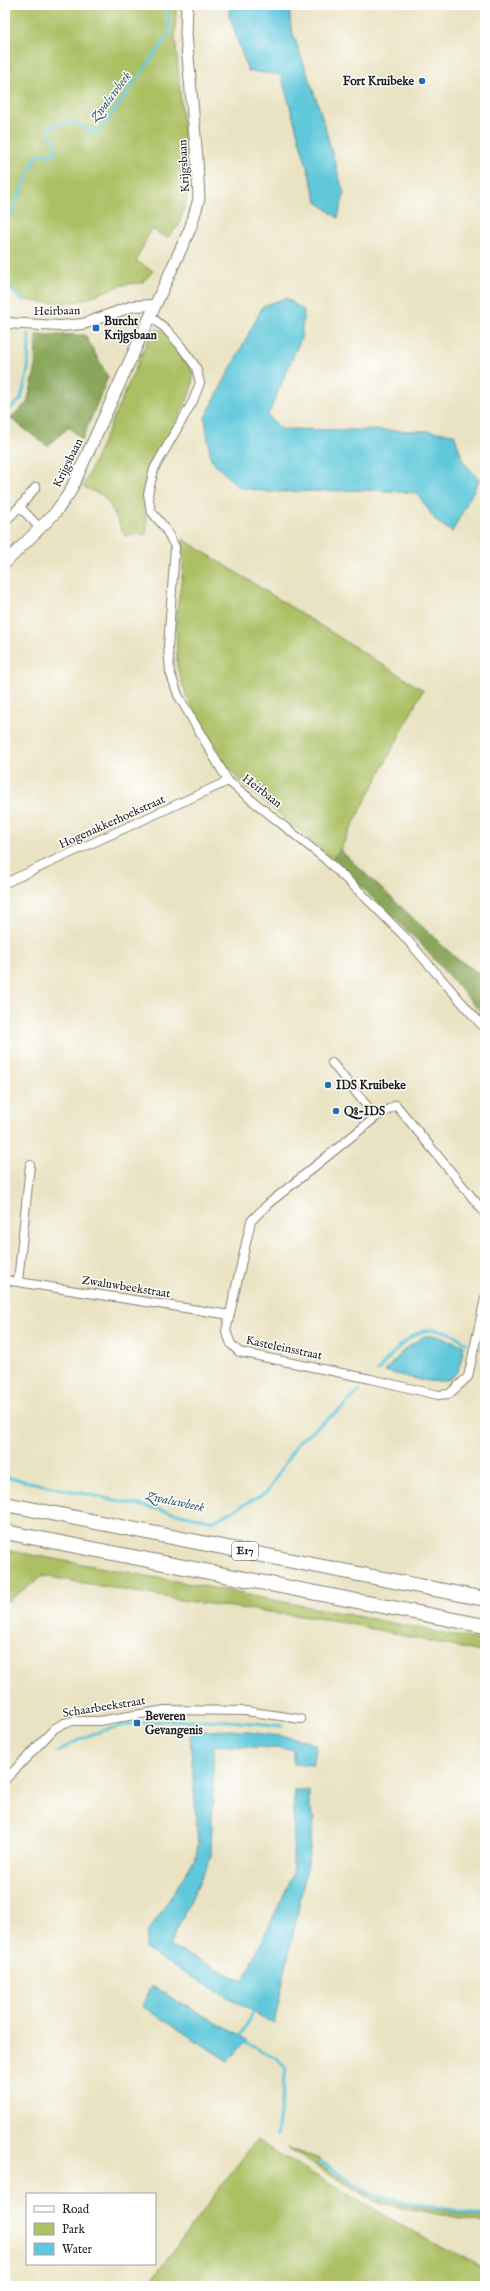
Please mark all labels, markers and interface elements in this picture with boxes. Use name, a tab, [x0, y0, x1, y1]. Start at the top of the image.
water label: Zwaluwbeek	[86, 68, 137, 127]
place label: Fort Kruibeke	[343, 74, 414, 89]
marker: Fort Kruibeke	[417, 76, 427, 86]
street label: Krijgsbaan	[175, 139, 193, 193]
street label: Heirbaan	[34, 303, 81, 319]
place label: Burcht Krijgsbaan	[104, 314, 158, 344]
marker: Burcht Krijgsbaan	[91, 323, 101, 333]
street label: Krijgsbaan	[50, 435, 87, 490]
street label: Heirbaan	[239, 771, 285, 812]
street label: Hogenakkerhoekstraat	[57, 792, 167, 852]
place label: IDS Kruibeke	[336, 1078, 406, 1093]
marker: IDS Kruibeke	[323, 1080, 333, 1090]
place label: Q8-IDS	[344, 1104, 385, 1120]
marker: Q8-IDS	[331, 1106, 341, 1116]
street label: Zwaluwbeekstraat	[81, 1273, 171, 1301]
street label: Kasteleinsstraat	[245, 1333, 323, 1363]
water label: Zwaluwbeek	[143, 1487, 206, 1518]
road number: E17	[232, 1542, 258, 1560]
street label: Schaarbeekstraat	[62, 1693, 146, 1721]
place label: Beveren Gevangenis	[145, 1709, 204, 1739]
marker: Beveren Gevangenis	[132, 1718, 142, 1728]
legend	[26, 2193, 156, 2265]
text: Road	[62, 2202, 90, 2217]
text: Park	[62, 2222, 85, 2237]
text: Water	[62, 2242, 93, 2257]

